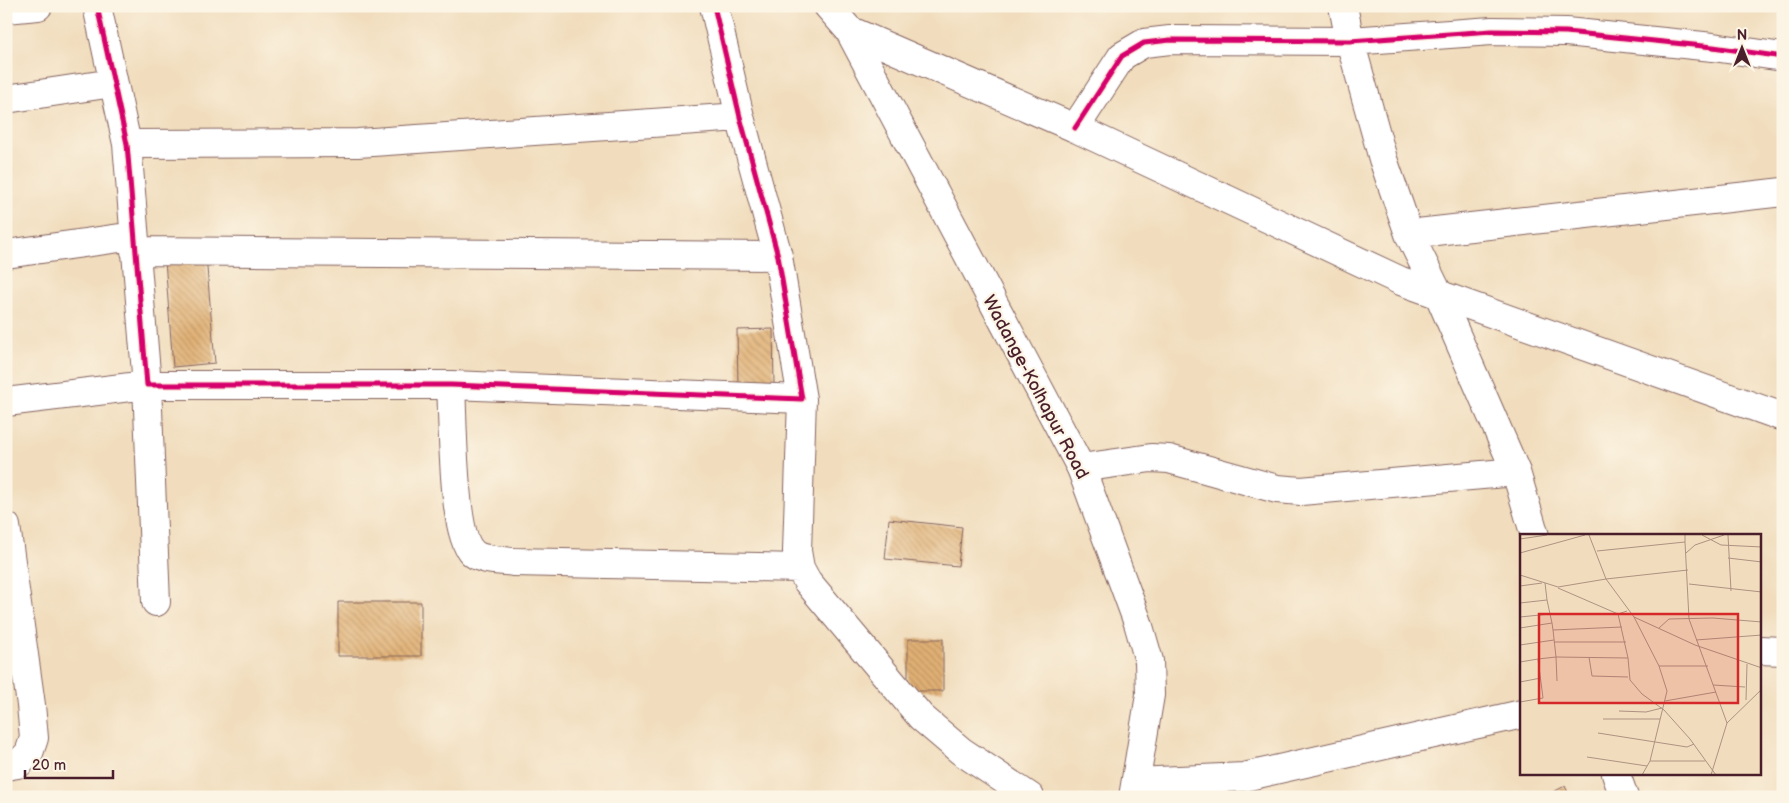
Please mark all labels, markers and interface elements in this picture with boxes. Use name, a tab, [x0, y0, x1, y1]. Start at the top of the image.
north arrow	[1716, 22, 1766, 72]
text: N	[1737, 27, 1747, 44]
street label: Wadange-Kolhapur Road	[978, 292, 1093, 483]
inset map	[1520, 534, 1762, 776]
scale bar	[25, 748, 112, 780]
text: 20 m	[32, 756, 66, 775]

